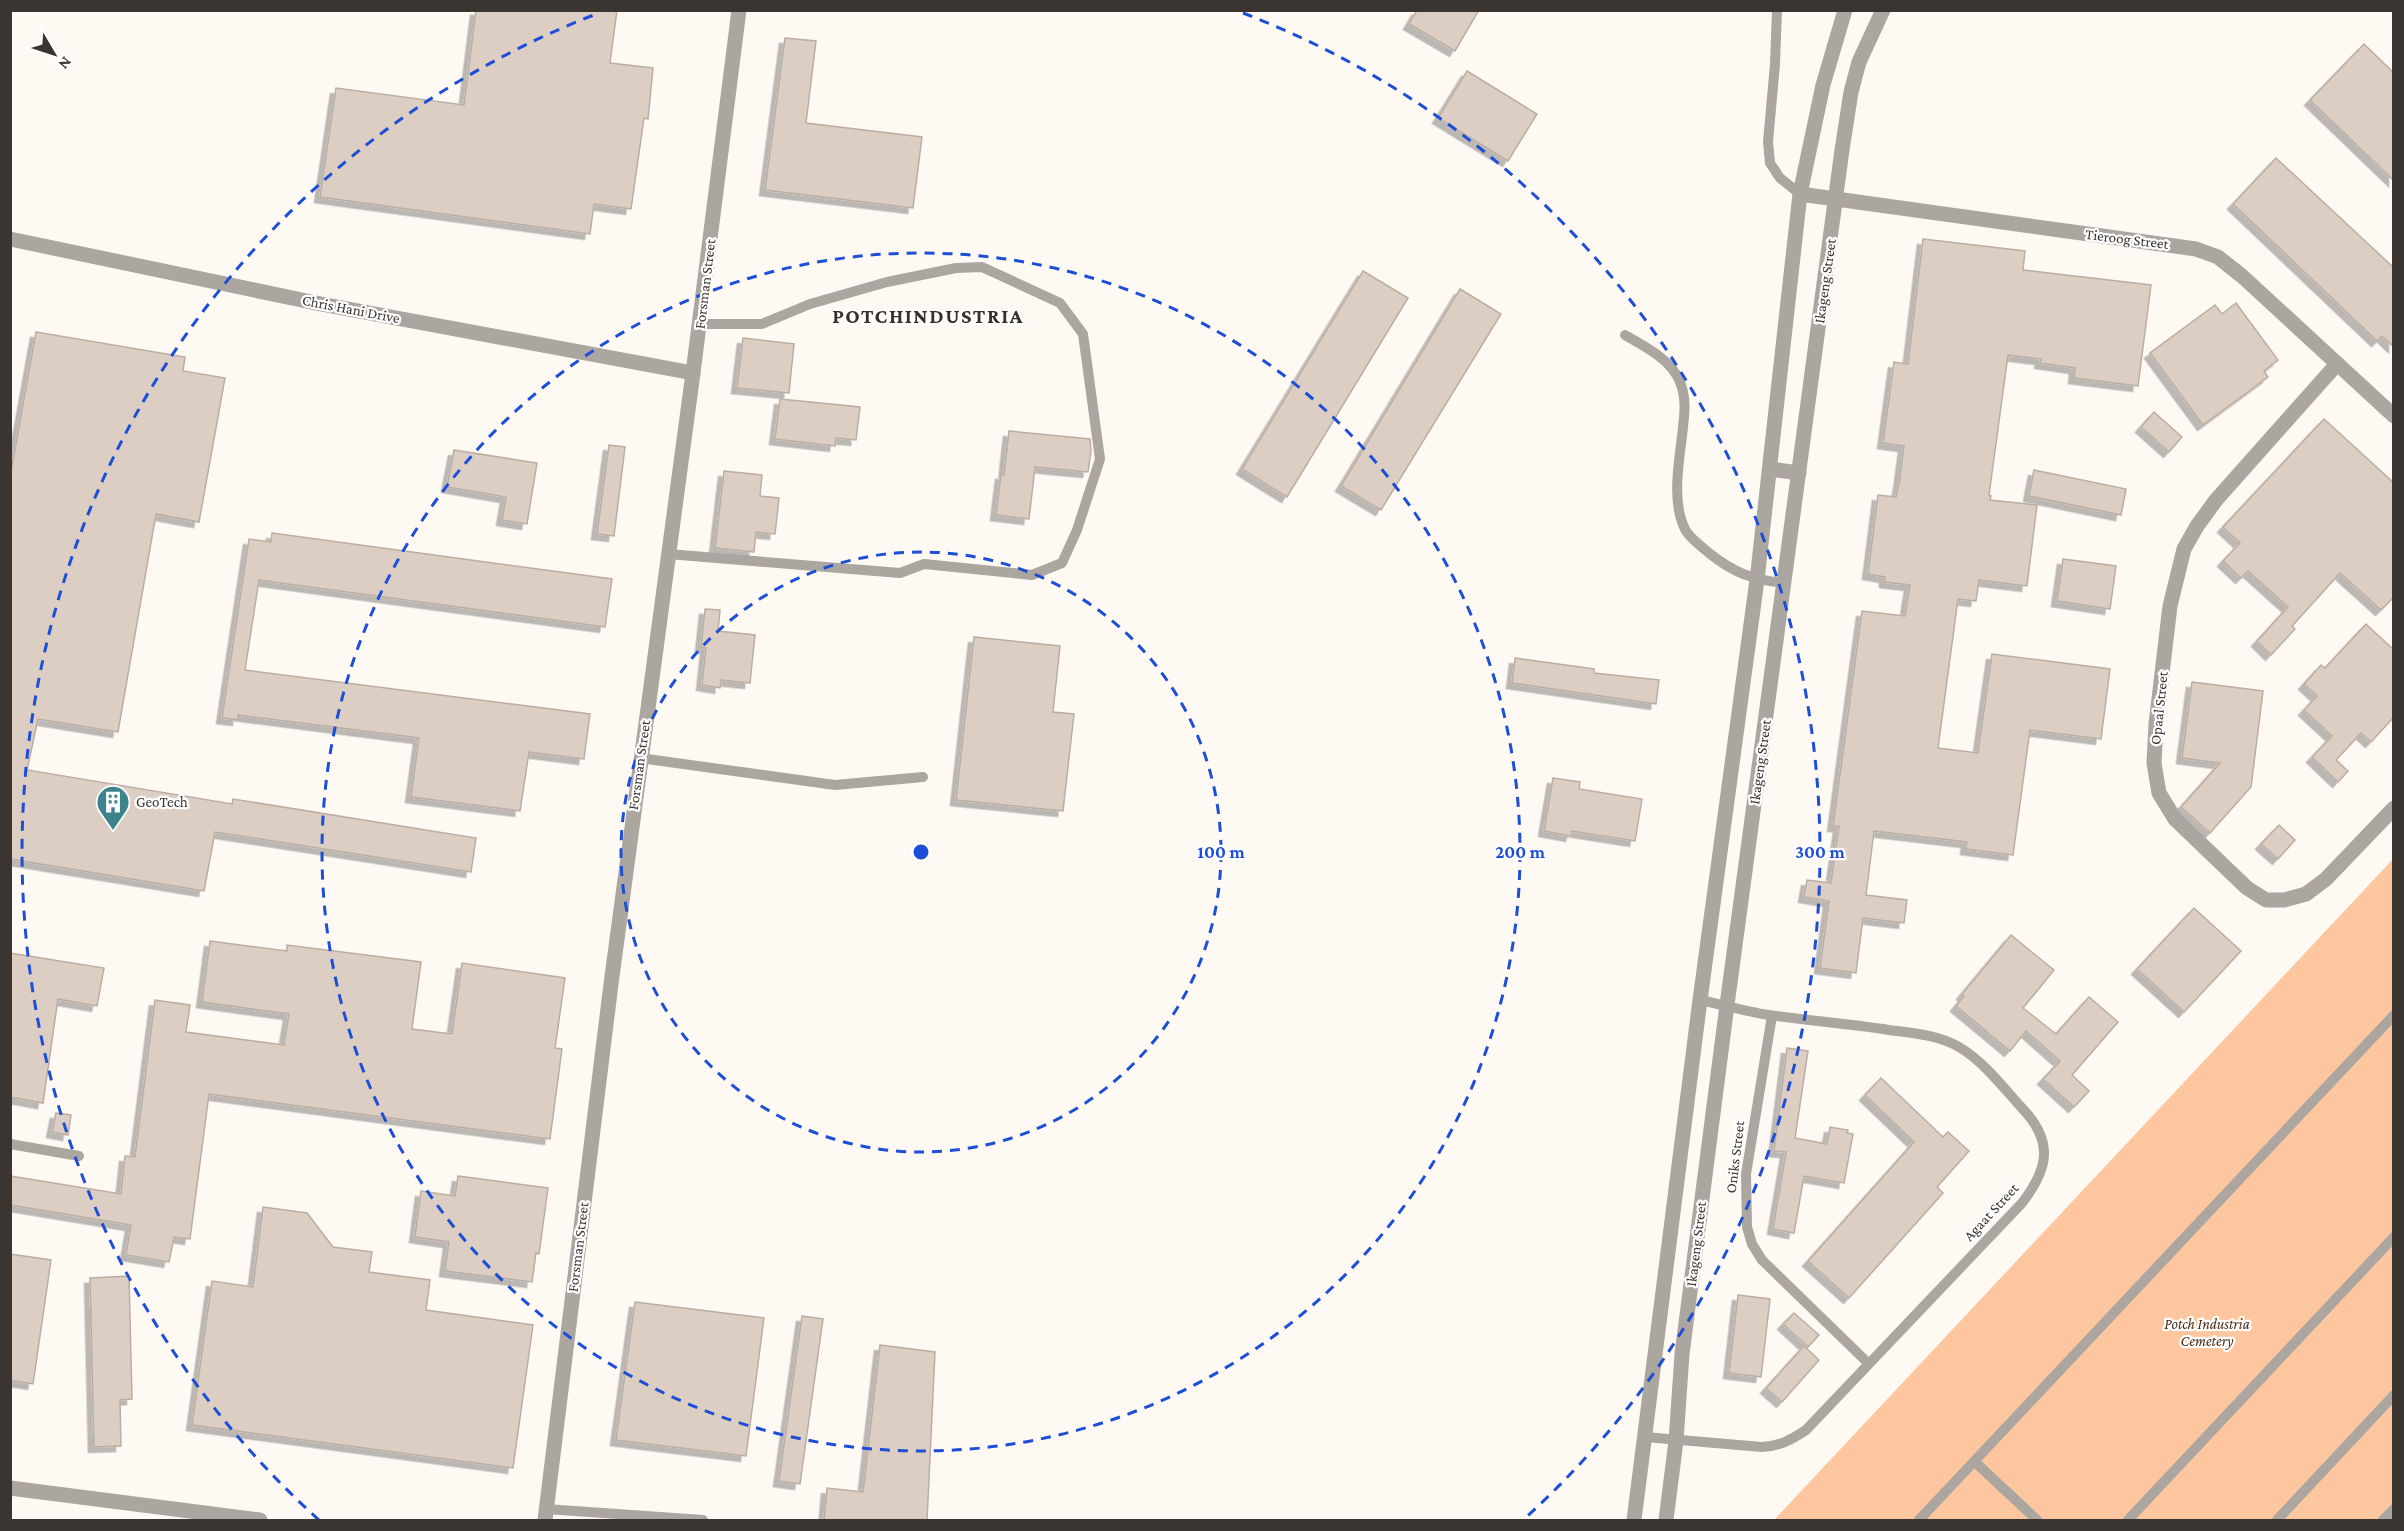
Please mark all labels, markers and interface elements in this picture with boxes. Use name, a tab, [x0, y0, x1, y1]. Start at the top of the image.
north arrow	[24, 24, 84, 84]
text: N	[55, 54, 75, 73]
street label: Tieroog Street	[2084, 226, 2171, 253]
street label: Ikageng Street	[1811, 236, 1840, 325]
street label: Forsman Street	[692, 237, 719, 330]
street label: Chris Hani Drive	[301, 292, 402, 326]
district label: POTCHINDUSTRIA	[832, 304, 1024, 328]
street label: Opaal Street	[2147, 669, 2172, 746]
street label: Ikageng Street	[1746, 717, 1775, 806]
street label: Forsman Street	[625, 718, 653, 811]
building icon: GeoTech	[95, 784, 131, 831]
place label: GeoTech	[136, 794, 188, 810]
centre of rings	[911, 842, 931, 862]
text: 100 m	[1197, 842, 1245, 862]
text: 200 m	[1495, 842, 1546, 862]
text: 300 m	[1795, 842, 1845, 862]
street label: Oniks Street	[1723, 1119, 1748, 1194]
street label: Agaat Street	[1960, 1179, 2023, 1245]
street label: Forsman Street	[565, 1200, 592, 1293]
street label: Ikageng Street	[1683, 1200, 1710, 1288]
park label: Potch Industria Cemetery	[2164, 1316, 2250, 1350]

